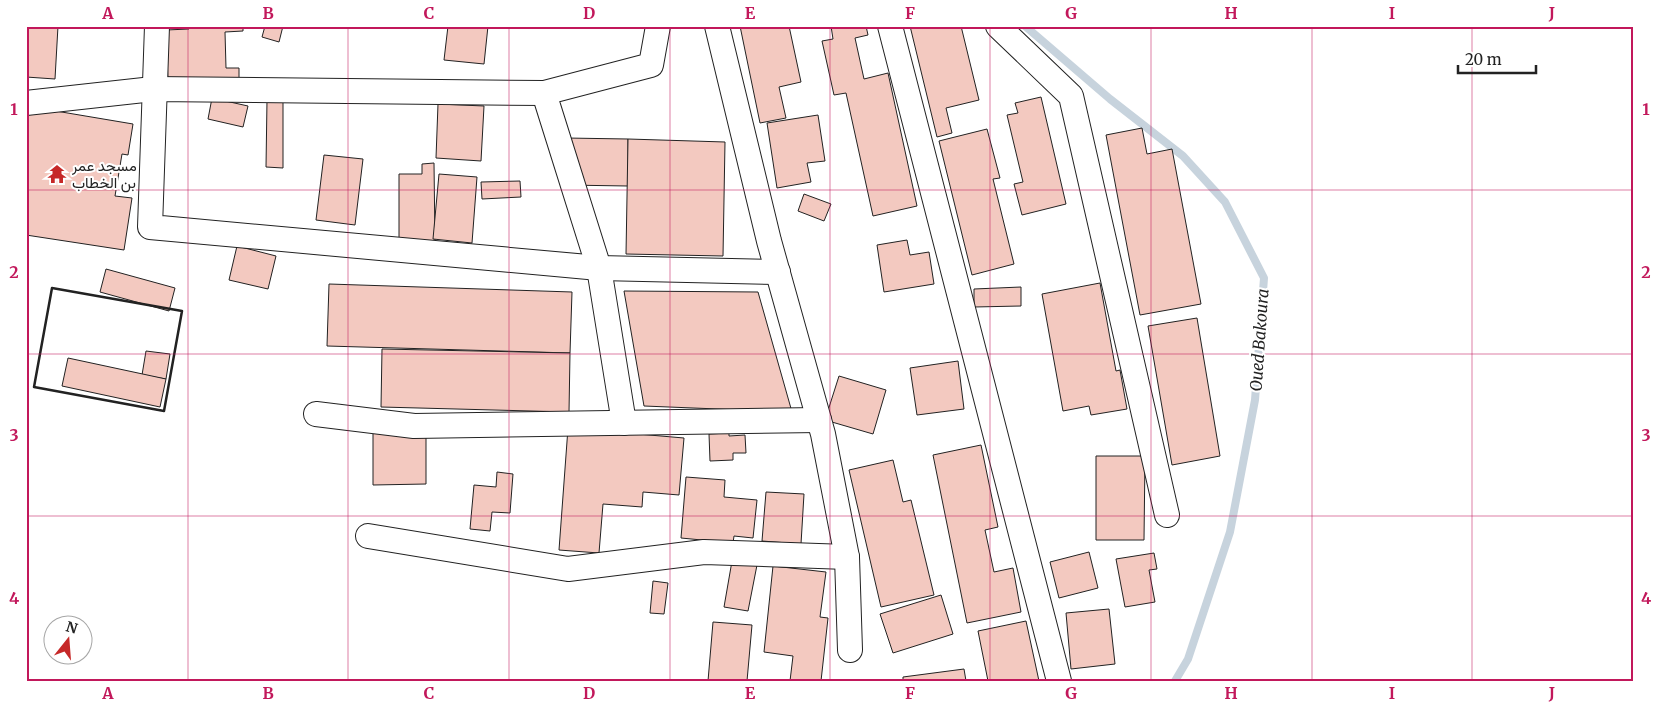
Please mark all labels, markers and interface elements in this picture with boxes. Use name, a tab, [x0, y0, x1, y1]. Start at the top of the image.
text: A	[101, 3, 114, 23]
text: B	[262, 3, 274, 23]
text: C	[424, 3, 434, 23]
text: D	[583, 3, 595, 23]
text: E	[745, 3, 756, 23]
text: F	[905, 3, 915, 23]
text: G	[1065, 3, 1077, 23]
text: H	[1224, 3, 1238, 23]
text: I	[1389, 3, 1395, 23]
text: J	[1548, 3, 1555, 23]
scale bar	[1458, 42, 1535, 74]
text: 20 m	[1465, 50, 1502, 69]
text: 1	[10, 99, 18, 119]
text: 1	[1642, 99, 1650, 119]
place label: مسجد عمر بن الخطاب	[71, 156, 137, 193]
temple icon: مسجد عمر بن الخطاب	[46, 163, 68, 185]
text: 2	[9, 262, 19, 282]
text: 2	[1641, 262, 1651, 282]
water label: Oued Bakoura	[1245, 288, 1273, 392]
text: 3	[9, 425, 19, 445]
text: 3	[1641, 425, 1651, 445]
text: 4	[9, 588, 19, 608]
text: 4	[1641, 588, 1651, 608]
north arrow	[42, 614, 92, 664]
text: N	[64, 617, 80, 638]
text: A	[101, 683, 114, 703]
text: B	[262, 683, 274, 703]
text: C	[424, 683, 434, 703]
text: D	[583, 683, 595, 703]
text: E	[745, 683, 756, 703]
text: F	[905, 683, 915, 703]
text: G	[1065, 683, 1077, 703]
text: H	[1224, 683, 1238, 703]
text: I	[1389, 683, 1395, 703]
text: J	[1548, 683, 1555, 703]

